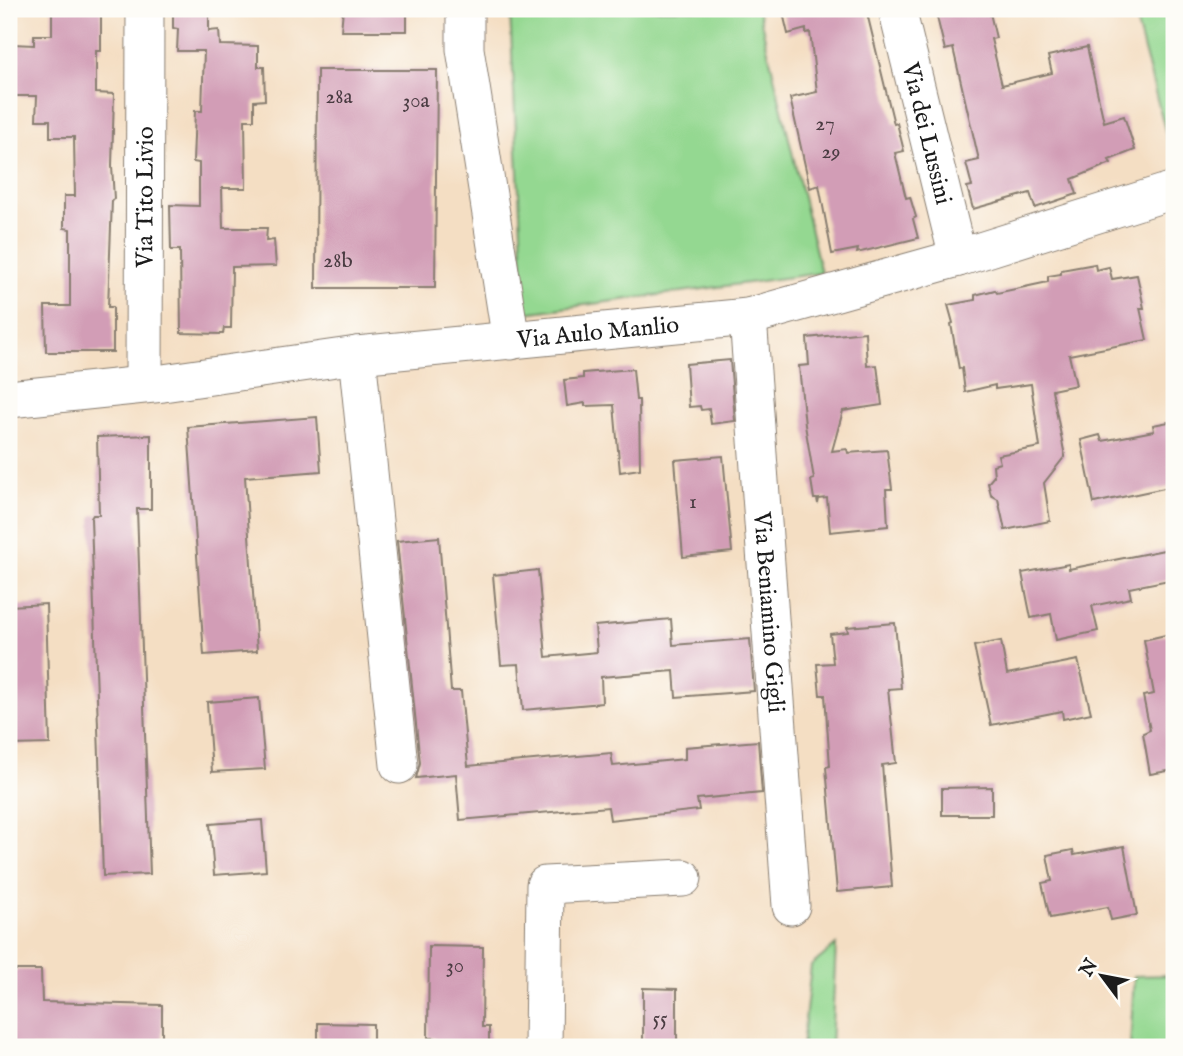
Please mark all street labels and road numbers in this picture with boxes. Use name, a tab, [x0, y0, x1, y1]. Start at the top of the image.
street label: Via dei Lussini	[893, 58, 958, 208]
street label: Via Tito Livio	[130, 126, 162, 269]
street label: Via Aulo Manlio	[515, 310, 681, 356]
street label: Via Beniamino Gigli	[745, 510, 791, 714]

